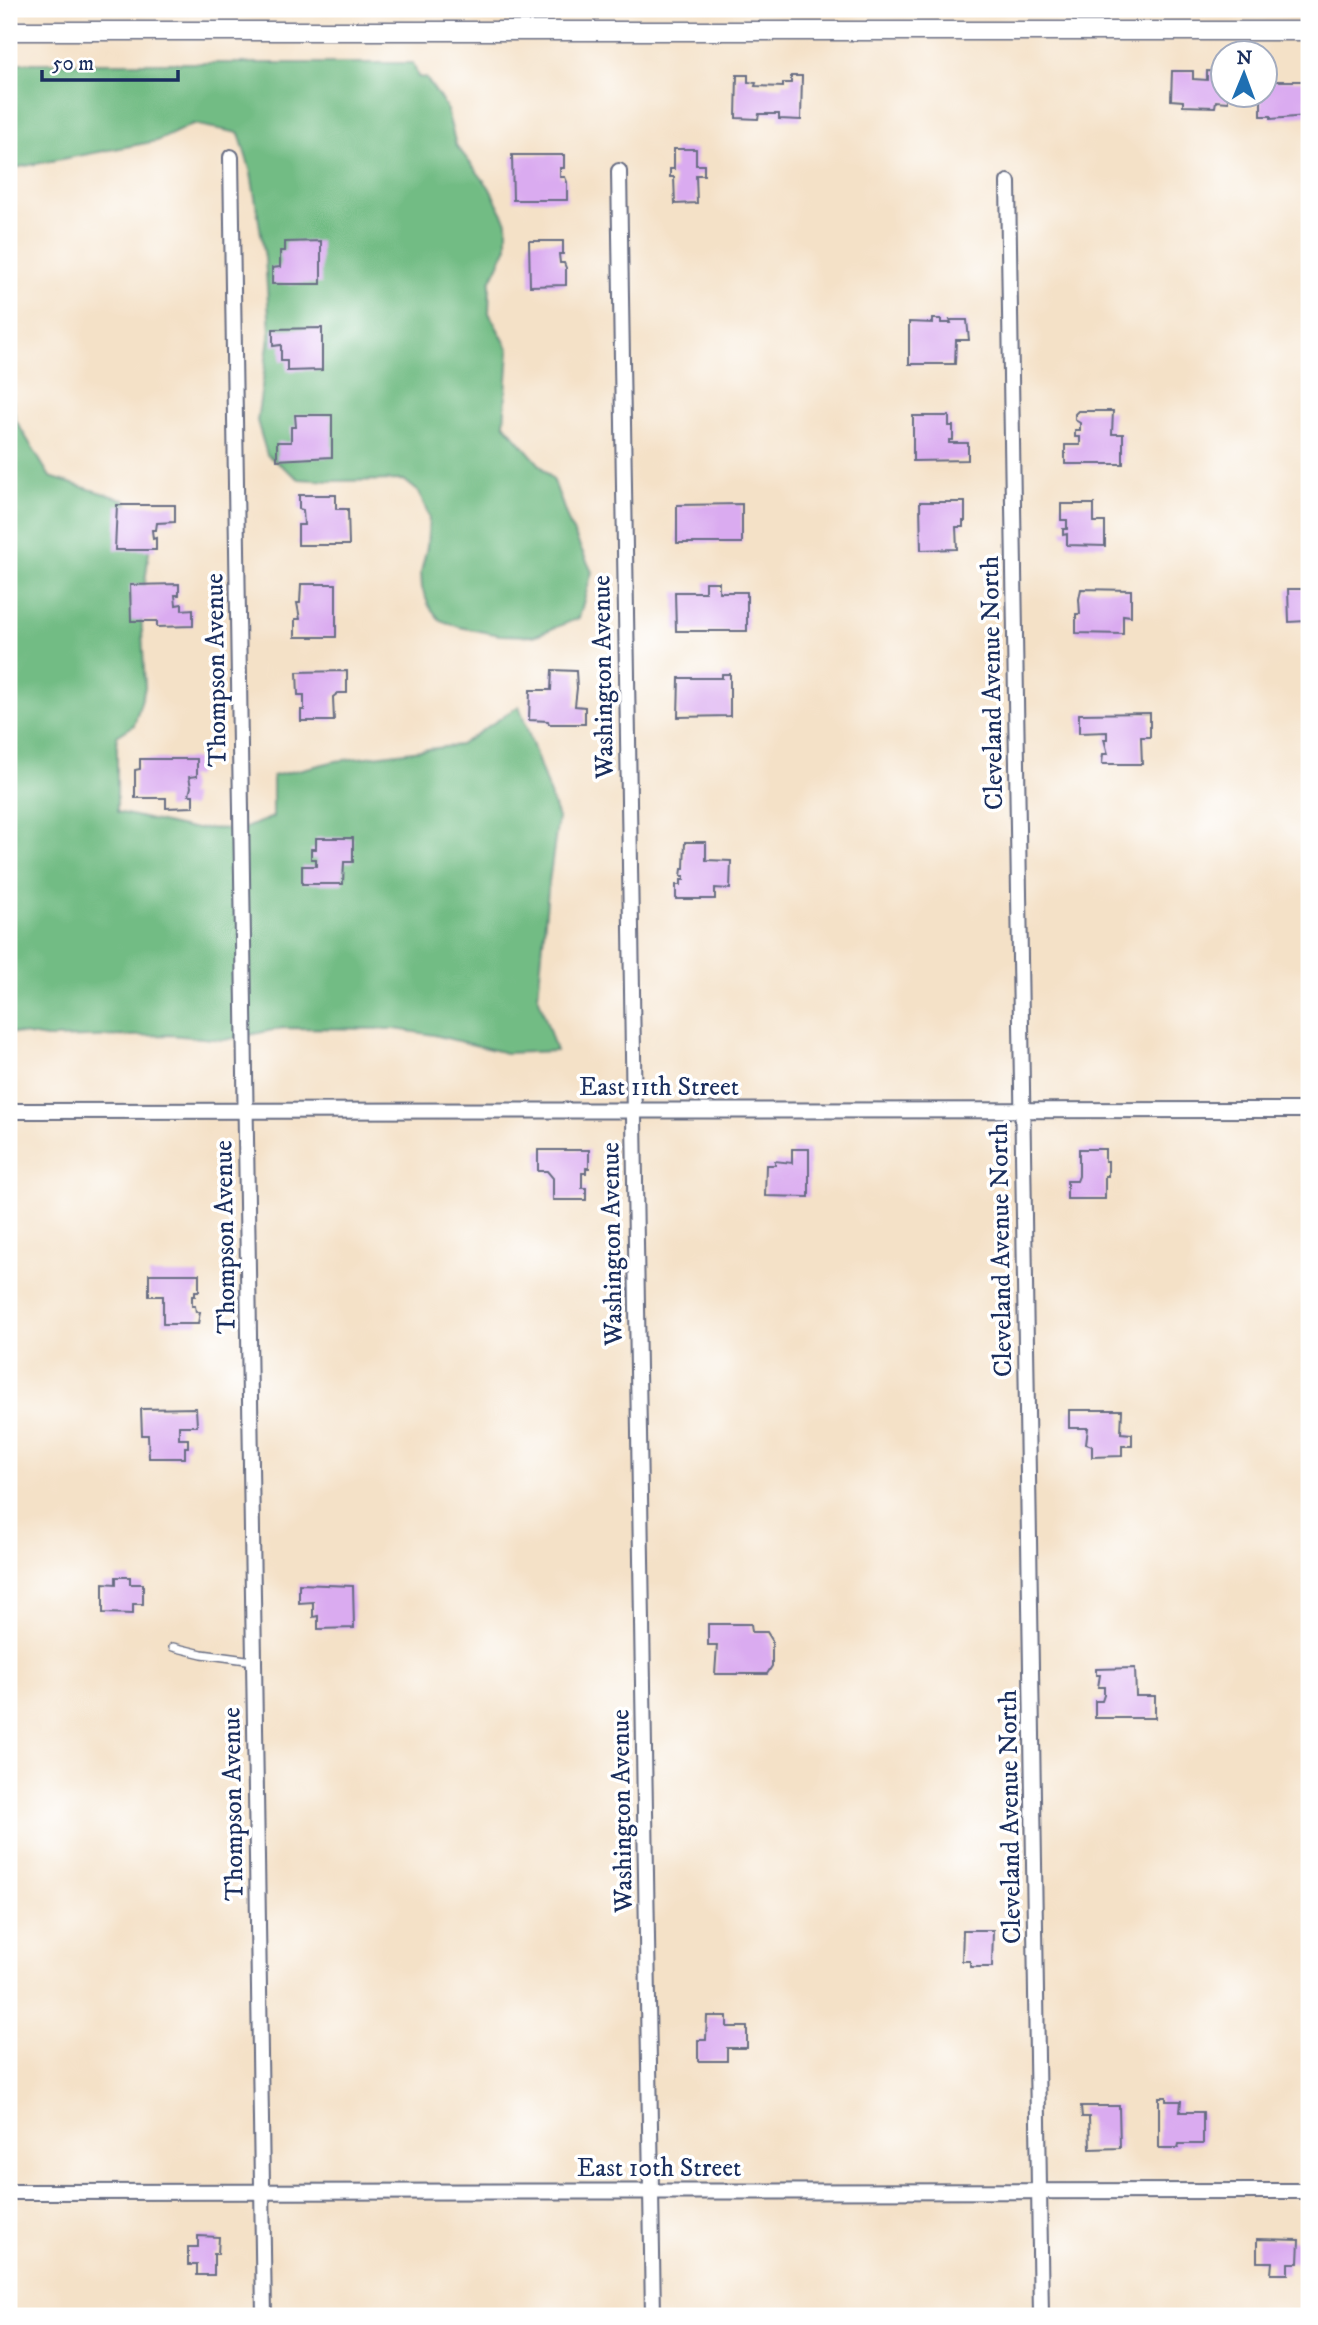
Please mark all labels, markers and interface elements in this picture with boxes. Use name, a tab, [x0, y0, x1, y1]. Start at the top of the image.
scale bar	[42, 38, 178, 82]
north arrow	[1210, 38, 1280, 108]
text: N	[1236, 47, 1253, 70]
text: 50 m	[52, 51, 94, 77]
street label: Cleveland Avenue North	[974, 555, 1011, 810]
street label: Thompson Avenue	[198, 573, 235, 767]
street label: Washington Avenue	[585, 575, 622, 780]
street label: East 11th Street	[579, 1071, 739, 1104]
street label: Cleveland Avenue North	[983, 1122, 1020, 1377]
street label: Thompson Avenue	[207, 1140, 244, 1334]
street label: Washington Avenue	[594, 1142, 631, 1347]
street label: Cleveland Avenue North	[992, 1689, 1029, 1944]
street label: Thompson Avenue	[215, 1707, 252, 1901]
street label: Washington Avenue	[604, 1709, 641, 1914]
street label: East 10th Street	[577, 2152, 741, 2185]

